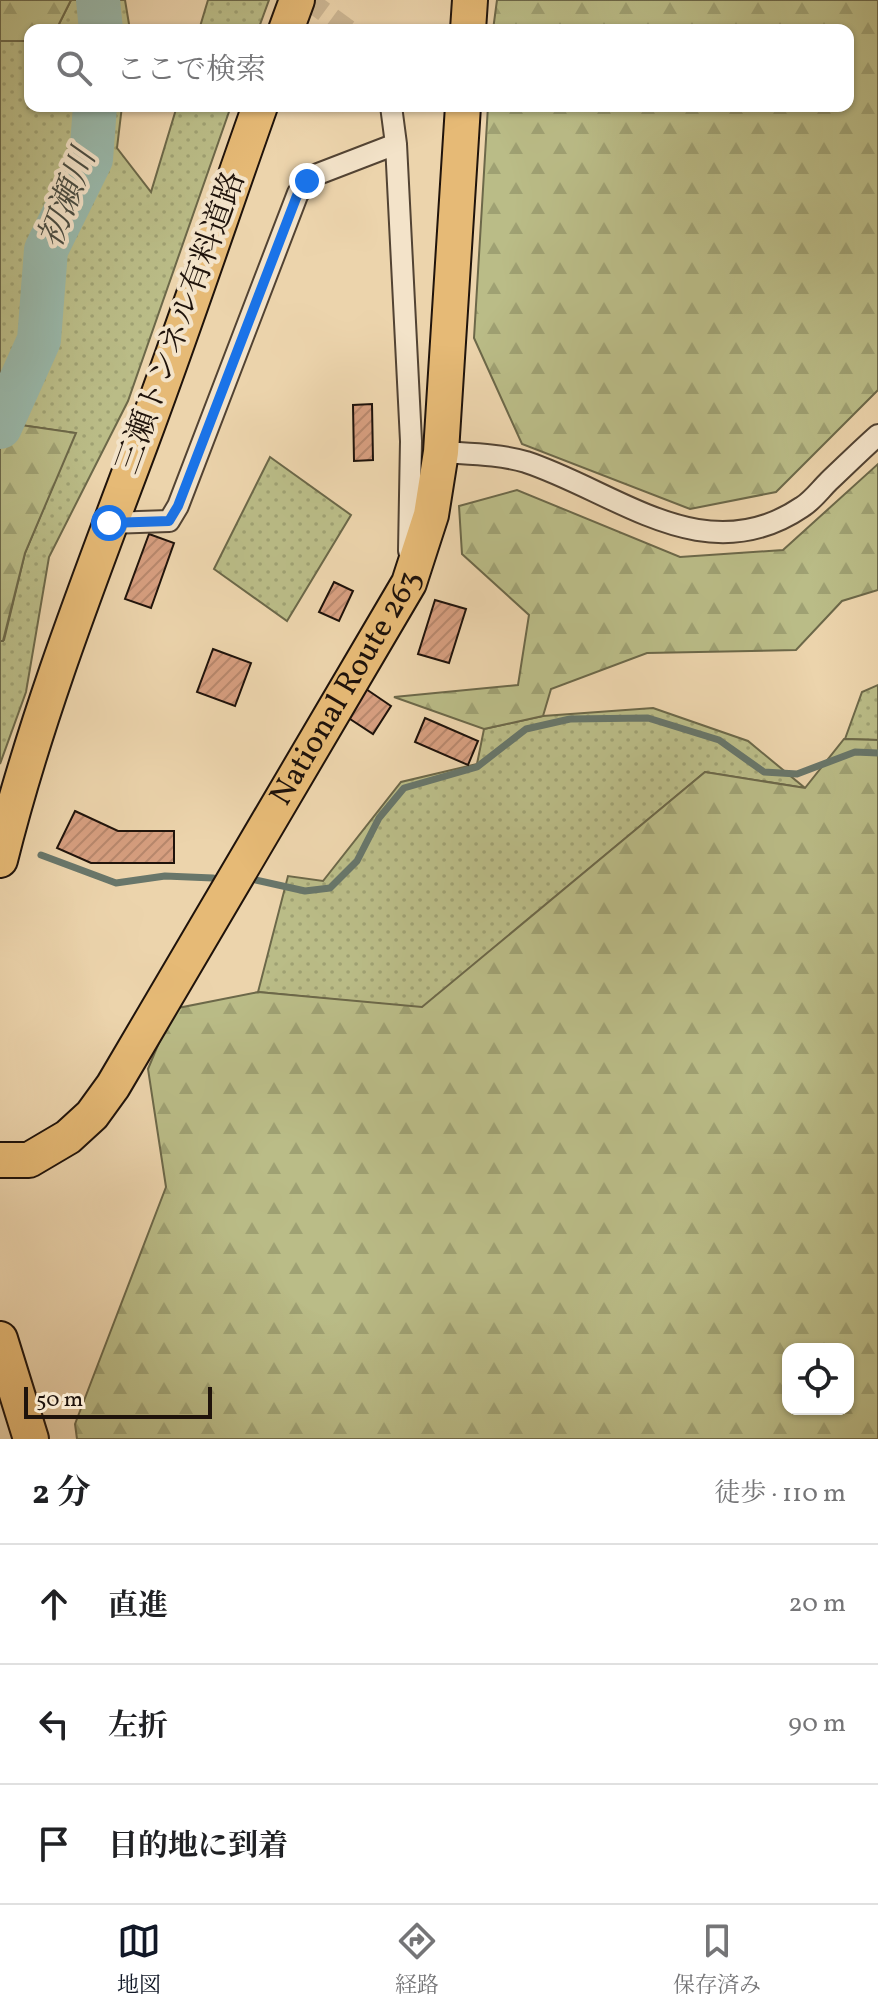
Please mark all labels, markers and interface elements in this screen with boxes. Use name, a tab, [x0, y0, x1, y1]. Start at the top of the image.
search box	[24, 24, 854, 112]
icon: search	[52, 46, 96, 90]
text: ここで検索	[116, 50, 266, 92]
water label: 初瀬川	[29, 139, 111, 255]
route end	[289, 163, 325, 199]
street label: 三瀬トンネル有料道路	[107, 166, 257, 480]
route start	[91, 505, 127, 541]
street label: National Route 263	[260, 566, 433, 814]
map controls	[782, 1343, 854, 1415]
button: locate	[782, 1343, 854, 1415]
scale bar	[24, 1383, 212, 1419]
text: 50 m	[36, 1385, 83, 1416]
text: 2 分	[32, 1471, 90, 1518]
text: 徒歩 · 110 m	[714, 1476, 846, 1512]
icon: ahead	[32, 1582, 76, 1626]
text: 直進	[108, 1586, 168, 1628]
text: 20 m	[788, 1586, 846, 1622]
icon: left	[32, 1702, 76, 1746]
text: 左折	[108, 1706, 168, 1748]
text: 90 m	[788, 1706, 846, 1742]
icon: arrive	[32, 1822, 76, 1866]
text: 目的地に到着	[108, 1826, 288, 1868]
tab: 地図	[117, 1919, 161, 2002]
tab: 経路	[395, 1919, 439, 2002]
tab: 保存済み	[673, 1919, 761, 2002]

